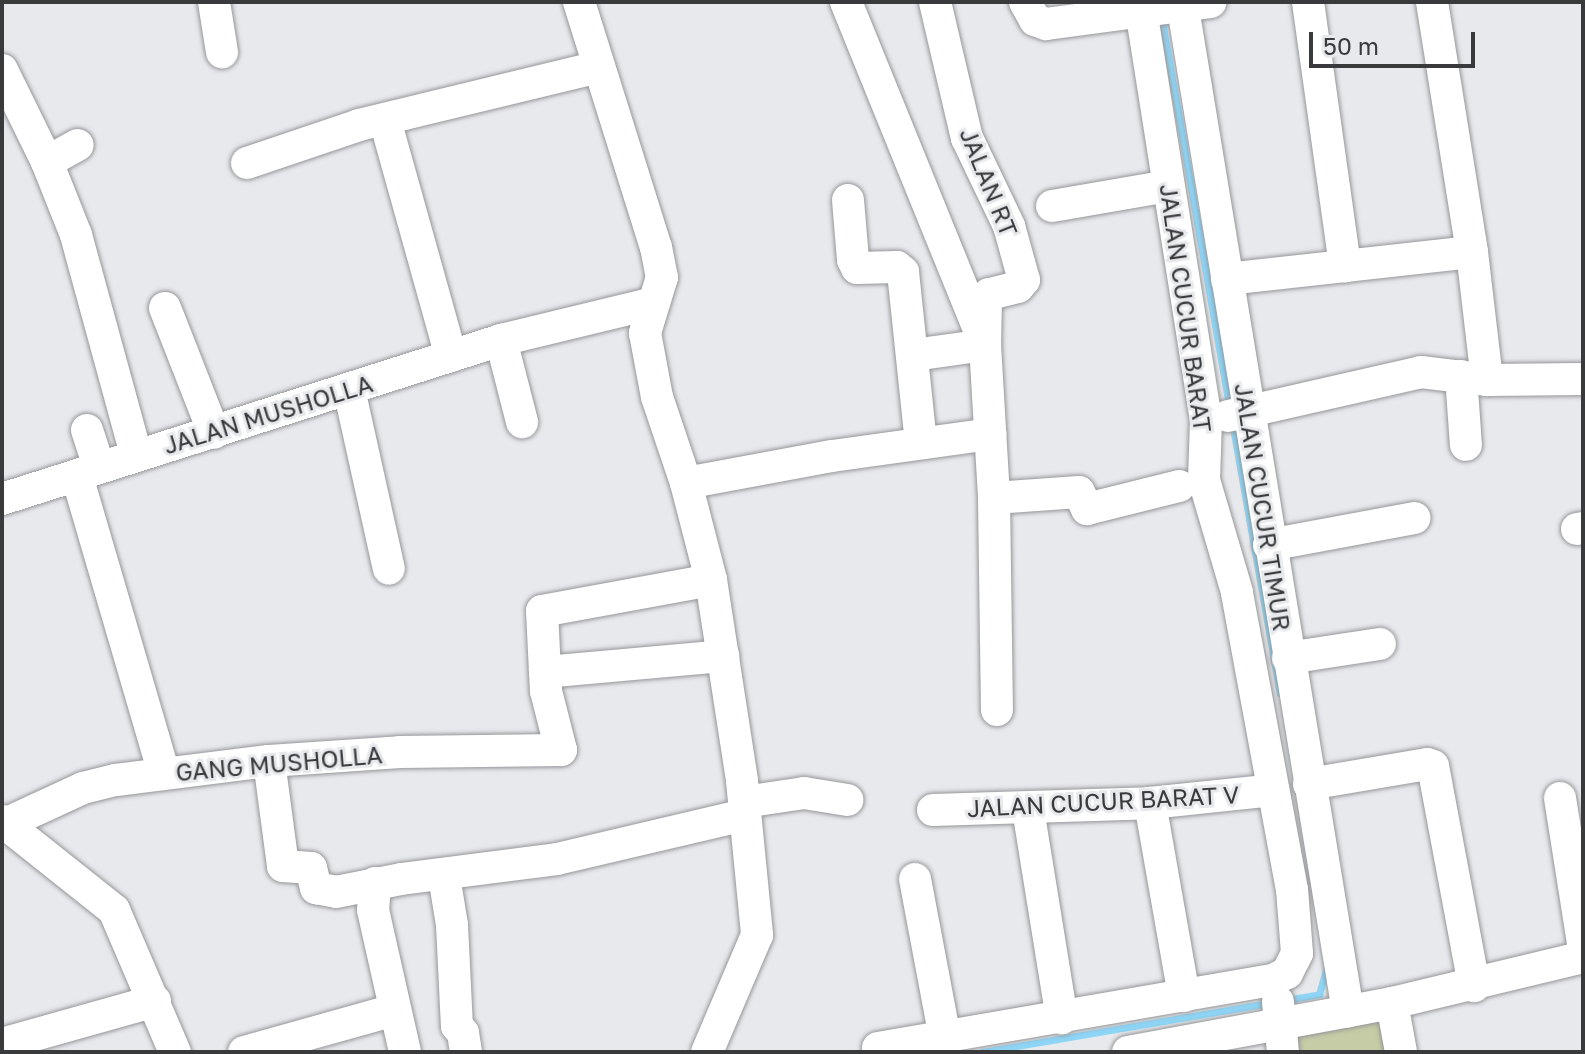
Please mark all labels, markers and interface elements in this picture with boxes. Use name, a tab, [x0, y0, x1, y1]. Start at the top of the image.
scale bar	[1313, 16, 1479, 66]
text: 50 m	[1323, 31, 1379, 60]
street label: JALAN RT	[954, 124, 1024, 240]
street label: JALAN CUCUR BARAT	[1154, 182, 1218, 434]
street label: JALAN MUSHOLLA	[160, 368, 376, 460]
street label: JALAN CUCUR TIMUR	[1229, 381, 1297, 633]
street label: GANG MUSHOLLA	[174, 740, 384, 786]
street label: JALAN CUCUR BARAT V	[966, 779, 1240, 823]

